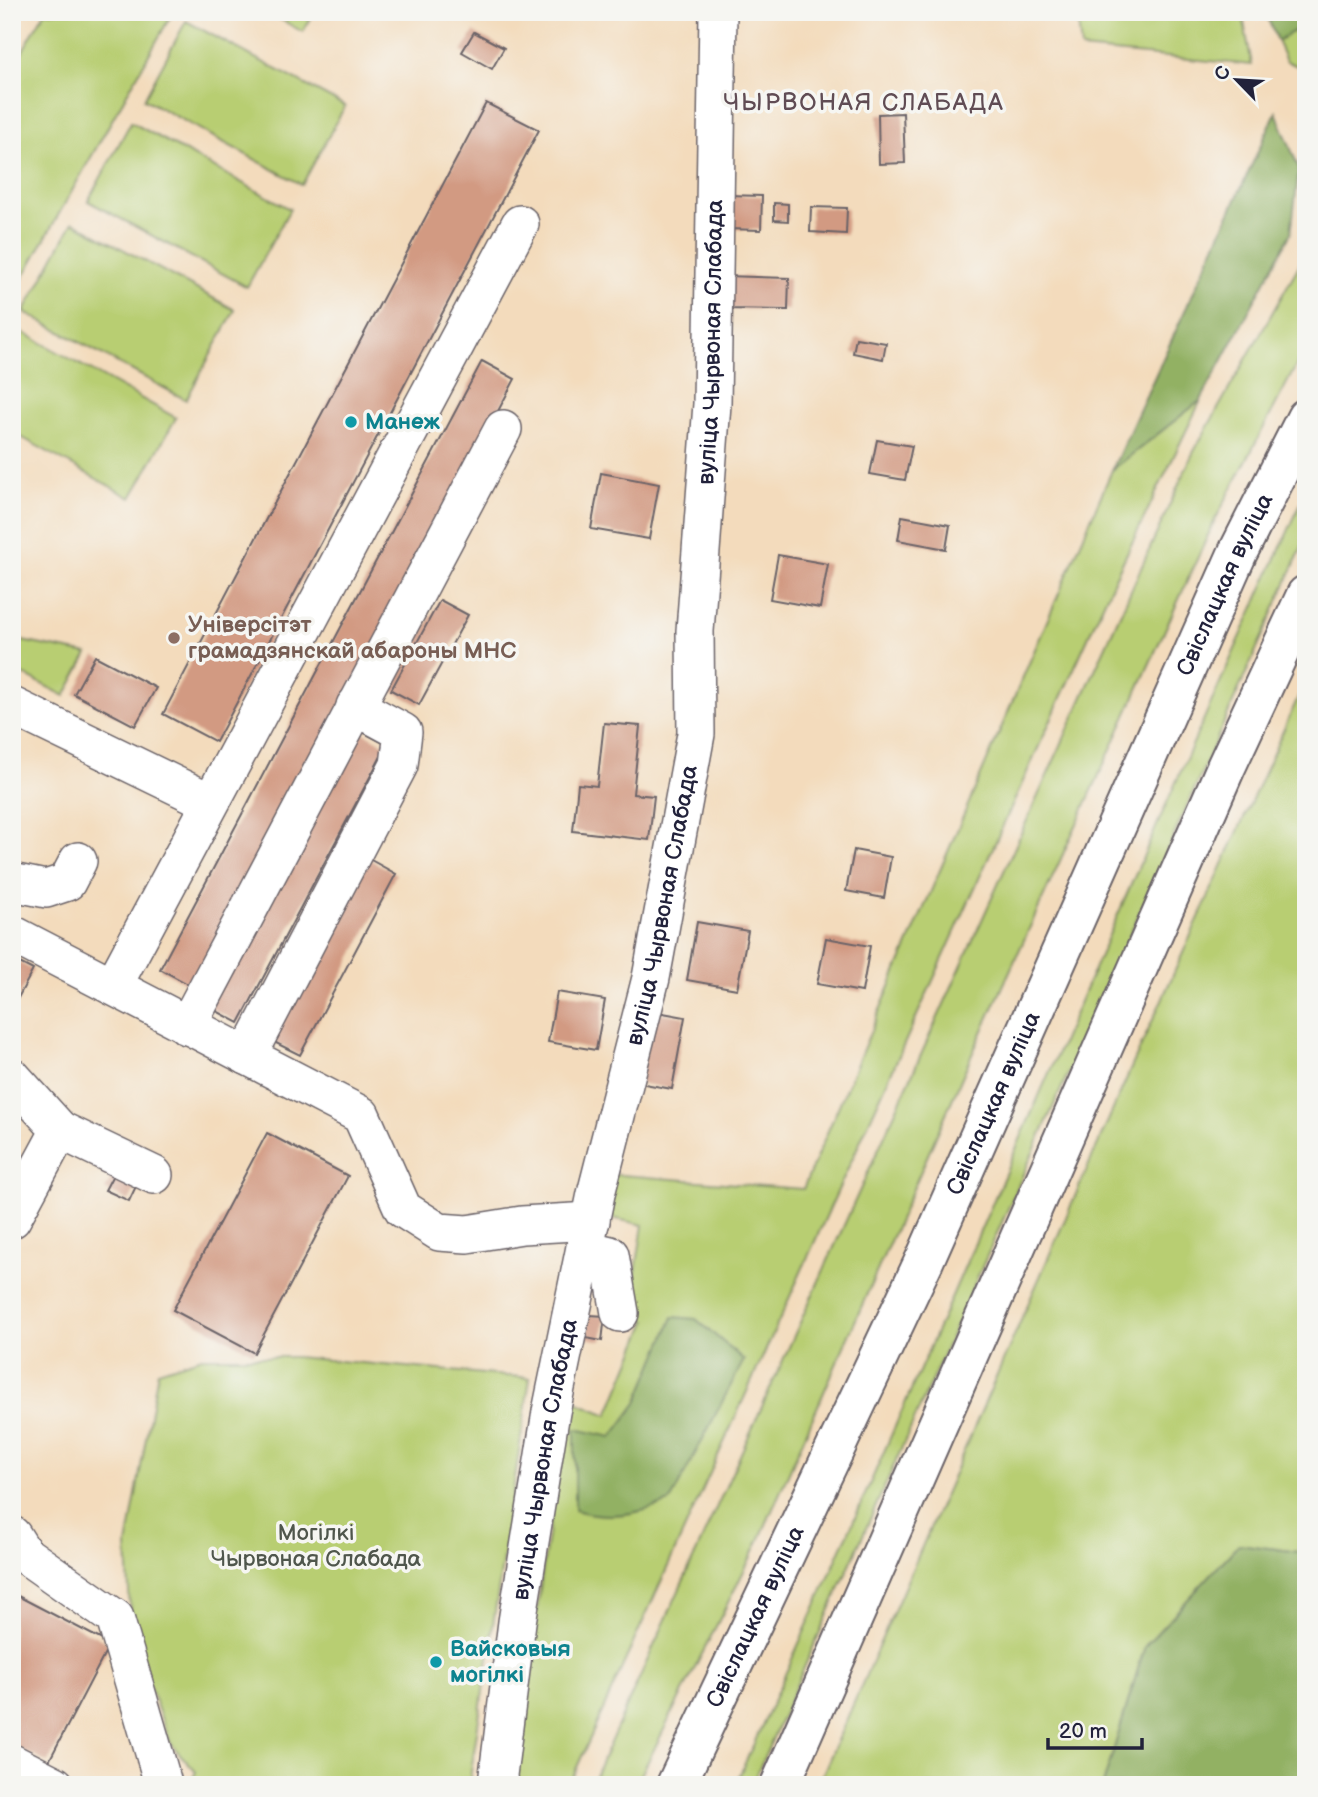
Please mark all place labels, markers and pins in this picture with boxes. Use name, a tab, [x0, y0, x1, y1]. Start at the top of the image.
place label: Манеж	[365, 408, 441, 436]
marker: Манеж	[343, 414, 359, 430]
place label: Універсітэт грамадзянскай абароны МНС	[188, 611, 516, 665]
marker: Універсітэт грамадзянскай абароны МНС	[166, 630, 182, 646]
place label: Вайсковыя могілкі	[450, 1635, 571, 1689]
marker: Вайсковыя могілкі	[428, 1654, 444, 1670]

